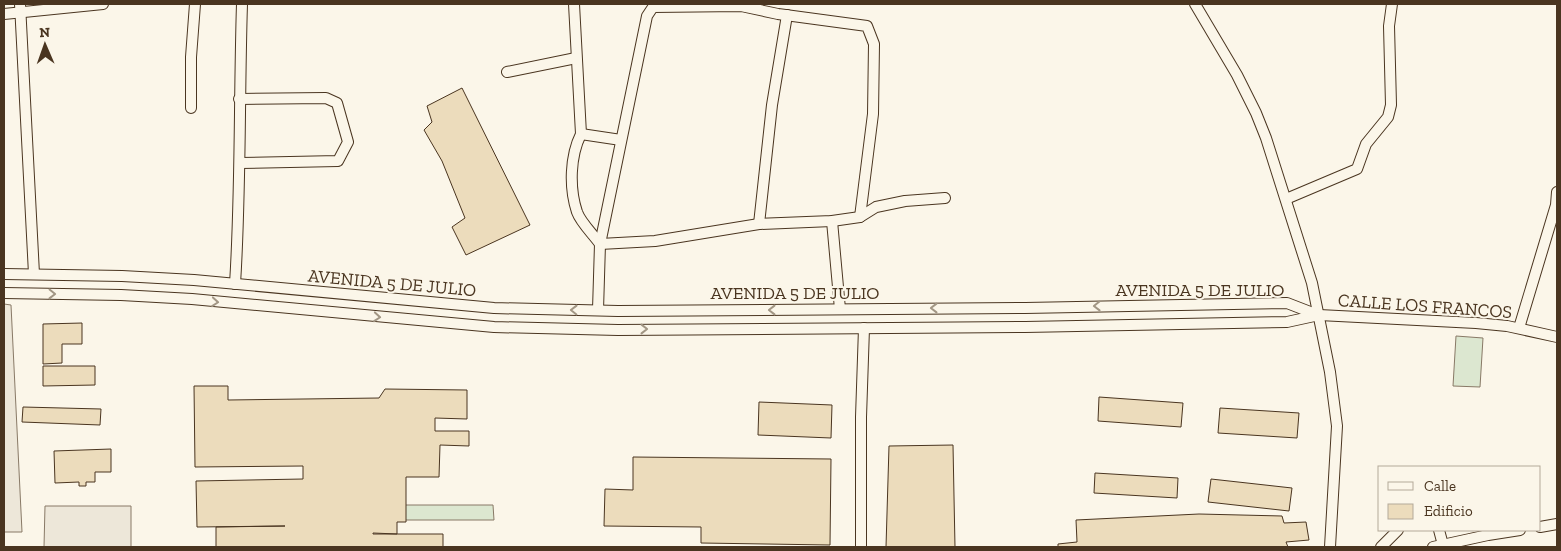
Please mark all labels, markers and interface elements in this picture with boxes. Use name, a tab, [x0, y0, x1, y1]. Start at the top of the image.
north arrow	[20, 20, 70, 70]
text: N	[39, 24, 51, 41]
street label: AVENIDA 5 DE JULIO	[307, 265, 477, 301]
street label: AVENIDA 5 DE JULIO	[1116, 279, 1284, 301]
street label: AVENIDA 5 DE JULIO	[711, 282, 879, 304]
one-way arrow	[49, 289, 57, 299]
street label: CALLE LOS FRANCOS	[1337, 289, 1513, 323]
one-way arrow	[211, 296, 219, 307]
one-way arrow	[1093, 301, 1100, 311]
one-way arrow	[930, 303, 938, 313]
one-way arrow	[768, 304, 776, 315]
one-way arrow	[570, 305, 578, 315]
one-way arrow	[373, 311, 381, 322]
one-way arrow	[640, 324, 648, 334]
legend	[1378, 466, 1541, 531]
text: Calle	[1424, 477, 1456, 495]
text: Edificio	[1424, 502, 1473, 520]

